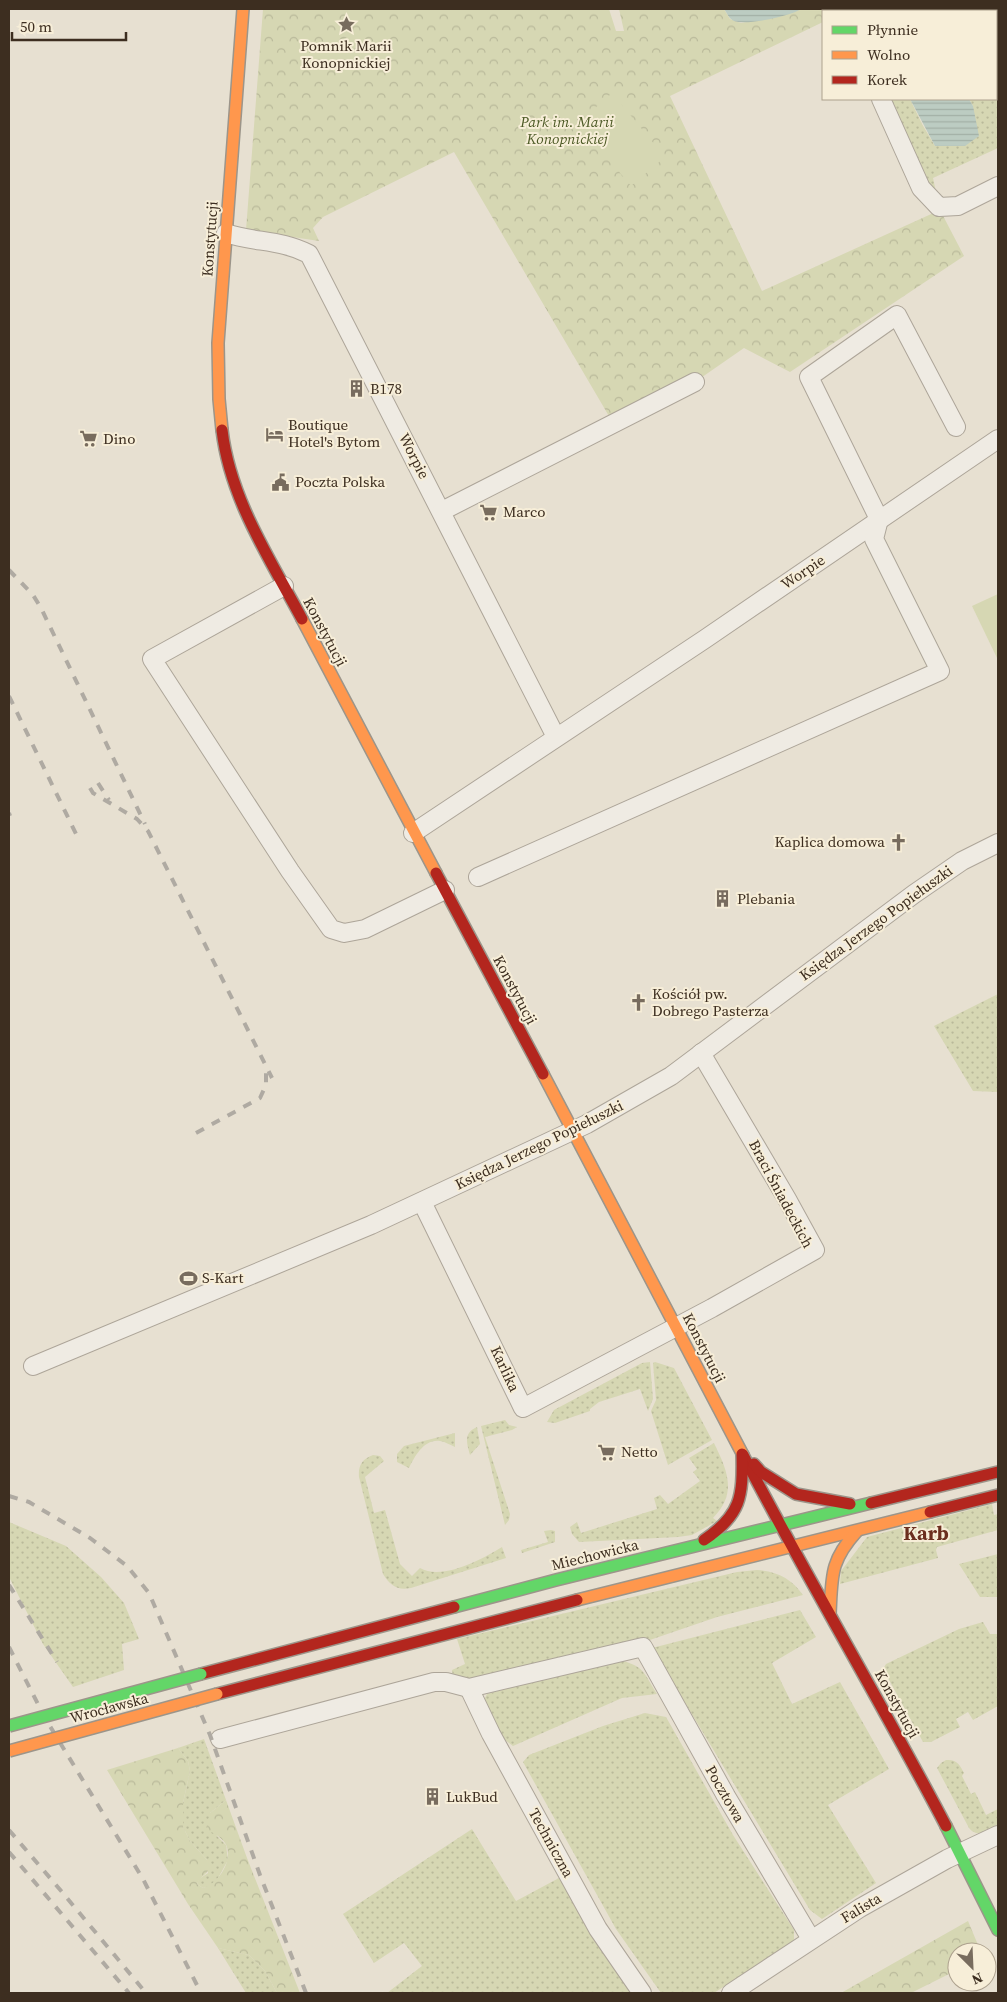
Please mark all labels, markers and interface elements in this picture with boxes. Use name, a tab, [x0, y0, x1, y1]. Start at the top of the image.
scale bar	[12, 10, 126, 42]
legend	[822, 10, 997, 100]
place icon: Pomnik Marii Konopnickiej	[336, 15, 356, 35]
text: 50 m	[20, 16, 52, 37]
text: Płynnie	[867, 19, 918, 40]
place label: Pomnik Marii Konopnickiej	[300, 35, 392, 73]
text: Wolno	[867, 44, 910, 65]
text: Korek	[867, 69, 908, 90]
park label: Park im. Marii Konopnickiej	[519, 111, 614, 149]
street label: Konstytucji	[196, 200, 223, 277]
place label: B178	[370, 378, 402, 399]
building icon: B178	[346, 379, 366, 399]
place label: Boutique Hotel's Bytom	[288, 414, 381, 452]
hotel icon: Boutique Hotel's Bytom	[264, 424, 284, 444]
place label: Dino	[103, 428, 135, 449]
supermarket icon: Dino	[79, 429, 99, 449]
street label: Worpie	[394, 429, 435, 483]
place label: Poczta Polska	[295, 471, 386, 492]
public building icon: Poczta Polska	[271, 472, 291, 492]
place label: Marco	[503, 501, 546, 522]
supermarket icon: Marco	[479, 502, 499, 522]
street label: Worpie	[777, 549, 829, 594]
street label: Konstytucji	[298, 593, 352, 670]
place label: Kaplica domowa	[774, 831, 885, 852]
church icon: Kaplica domowa	[889, 832, 909, 852]
street label: Księdza Jerzego Popiełuszki	[795, 860, 957, 985]
place label: Plebania	[737, 888, 796, 909]
building icon: Plebania	[713, 889, 733, 909]
street label: Konstytucji	[488, 951, 542, 1028]
place label: Kościół pw. Dobrego Pasterza	[652, 983, 769, 1021]
church icon: Kościół pw. Dobrego Pasterza	[628, 993, 648, 1013]
street label: Księdza Jerzego Popiełuszki	[451, 1095, 626, 1194]
street label: Braci Śniadeckich	[744, 1136, 819, 1251]
place label: S-Kart	[202, 1267, 243, 1288]
sports icon: S-Kart	[178, 1268, 198, 1288]
street label: Konstytucji	[678, 1309, 731, 1386]
street label: Karlika	[486, 1342, 525, 1395]
place label: Netto	[621, 1441, 658, 1462]
supermarket icon: Netto	[597, 1442, 617, 1462]
district label: Karb	[903, 1519, 949, 1547]
street label: Miechowicka	[549, 1533, 641, 1575]
street label: Konstytucji	[870, 1666, 925, 1742]
street label: Wrocławska	[67, 1687, 151, 1728]
street label: Pocztowa	[701, 1761, 750, 1827]
place label: LukBud	[446, 1786, 498, 1807]
building icon: LukBud	[422, 1787, 442, 1807]
street label: Techniczna	[524, 1804, 579, 1882]
street label: Falista	[837, 1887, 885, 1928]
north arrow	[947, 1942, 997, 1992]
text: N	[969, 1968, 986, 1990]

